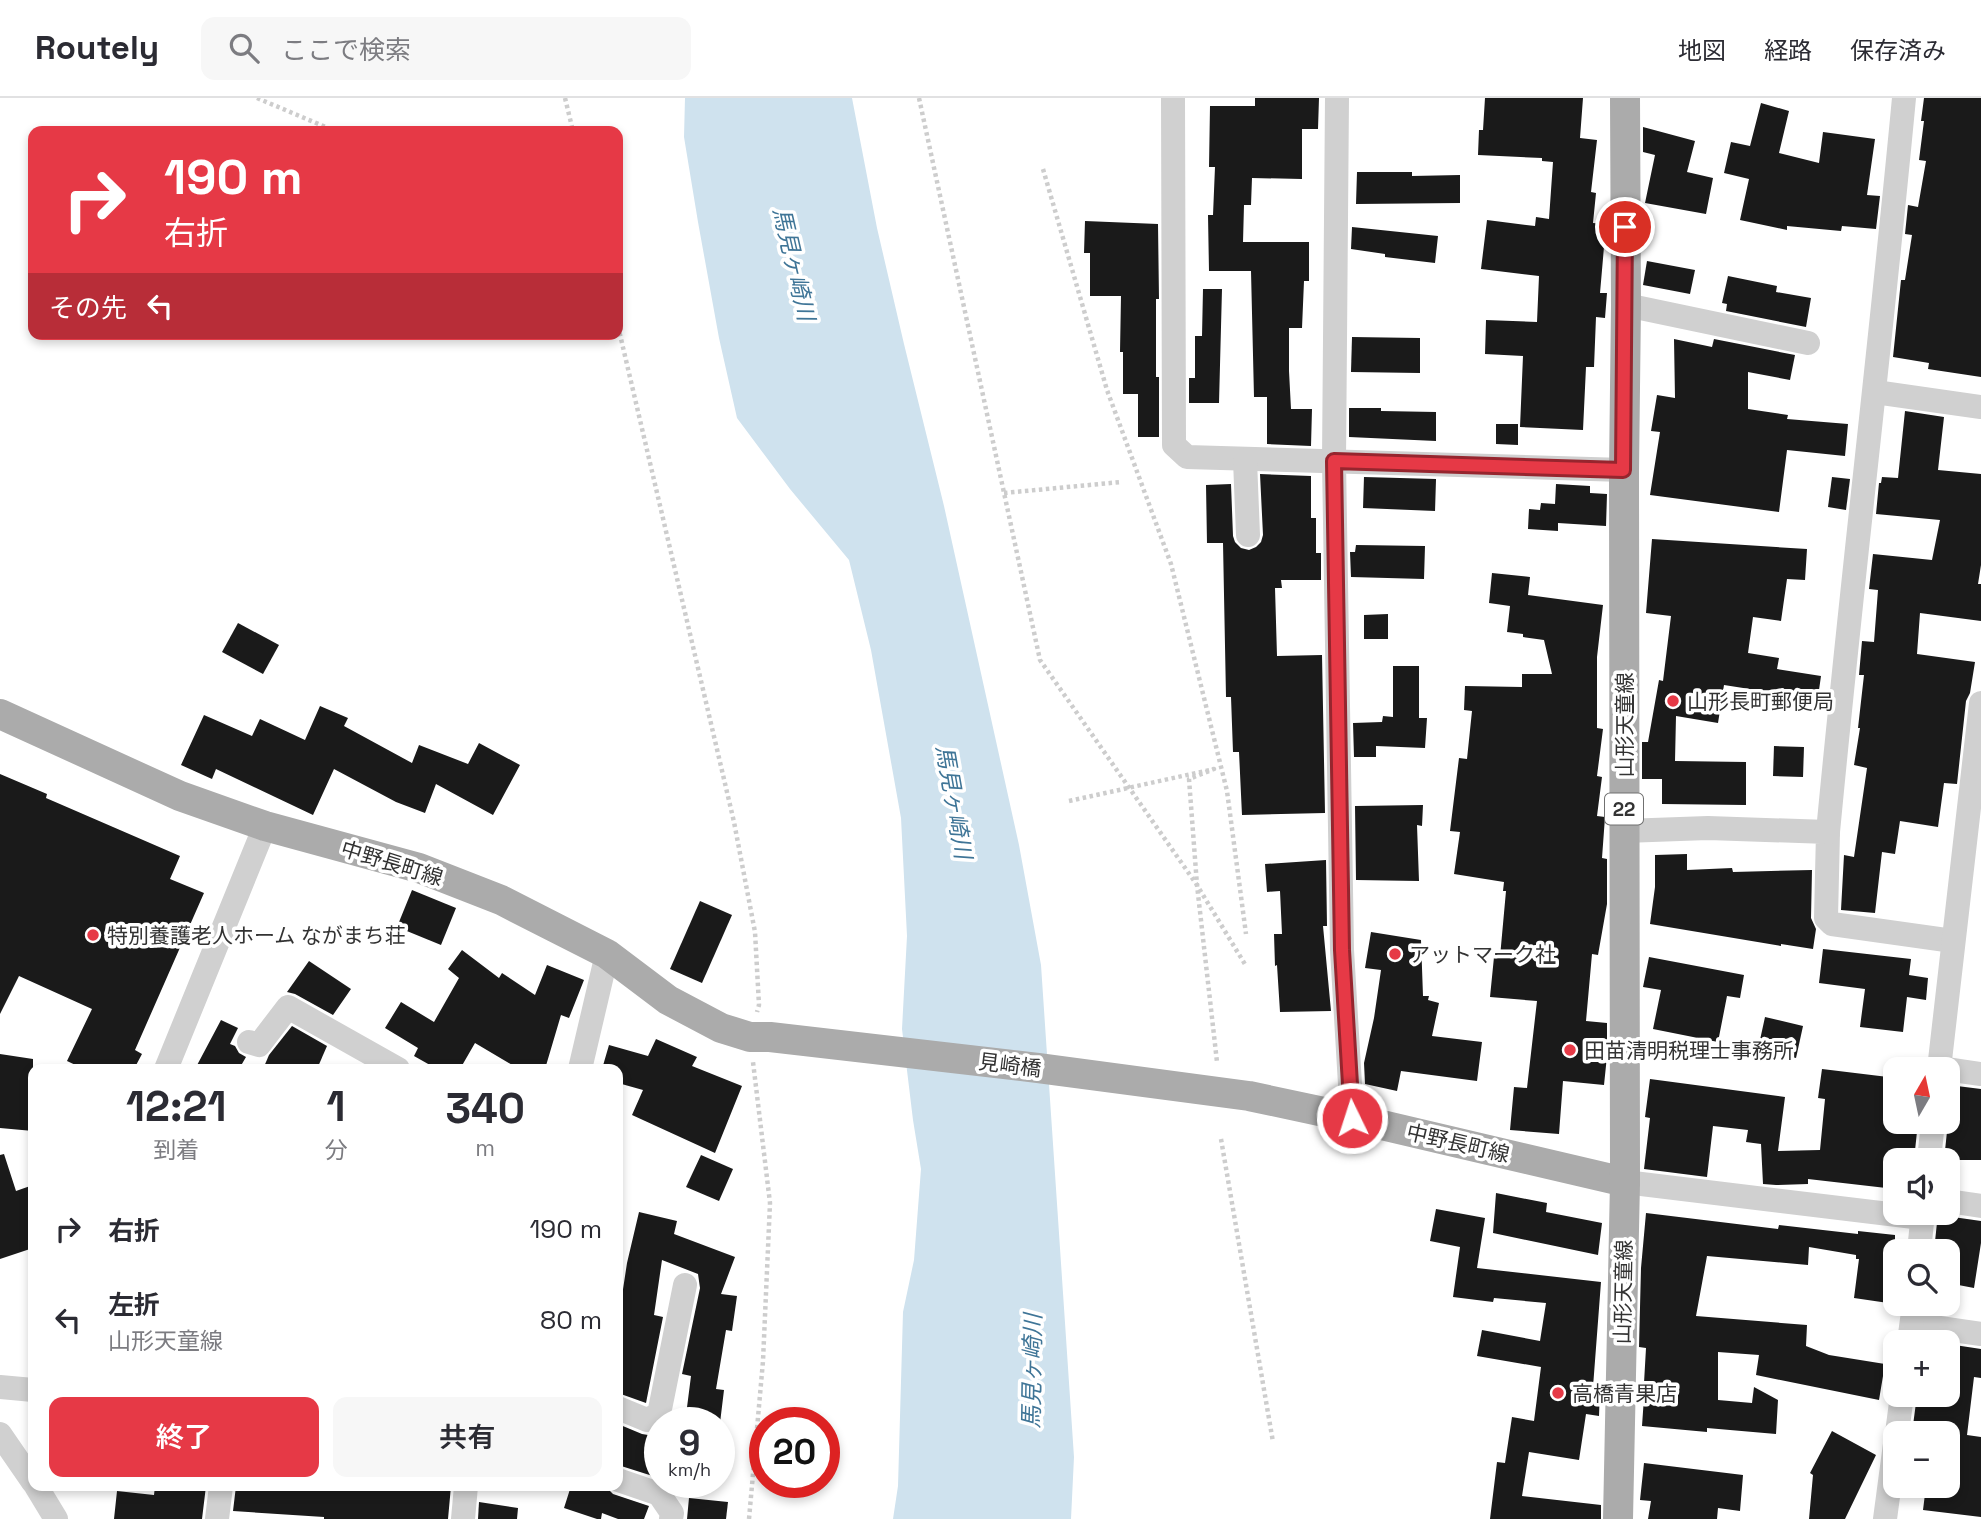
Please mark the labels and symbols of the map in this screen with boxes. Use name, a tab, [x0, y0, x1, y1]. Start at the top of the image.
pin	[1595, 197, 1655, 257]
water label: 馬見ヶ崎川	[766, 205, 822, 326]
street label: 山形天童線	[1611, 673, 1638, 778]
place label: 山形長町郵便局	[1687, 688, 1834, 715]
marker: 山形長町郵便局	[1665, 693, 1681, 709]
water label: 馬見ヶ崎川	[929, 743, 979, 864]
road number: 22	[1605, 794, 1643, 824]
street label: 中野長町線	[338, 835, 446, 891]
place label: 特別養護老人ホーム ながまち荘	[107, 922, 406, 949]
marker: 特別養護老人ホーム ながまち荘	[85, 927, 101, 943]
place label: アットマーク社	[1409, 941, 1556, 968]
marker: アットマーク社	[1387, 946, 1403, 962]
place label: 田苗清明税理士事務所	[1584, 1037, 1794, 1064]
marker: 田苗清明税理士事務所	[1562, 1042, 1578, 1058]
street label: 見崎橋	[977, 1048, 1043, 1082]
north arrow	[1883, 1057, 1960, 1134]
position arrow	[1315, 1081, 1389, 1155]
street label: 中野長町線	[1404, 1118, 1512, 1168]
street label: 山形天童線	[1609, 1239, 1637, 1345]
water label: 馬見ヶ崎川	[1016, 1310, 1048, 1429]
place label: 高橋青果店	[1572, 1380, 1677, 1407]
marker: 高橋青果店	[1550, 1385, 1566, 1401]
speed limit sign: 20	[749, 1407, 840, 1498]

